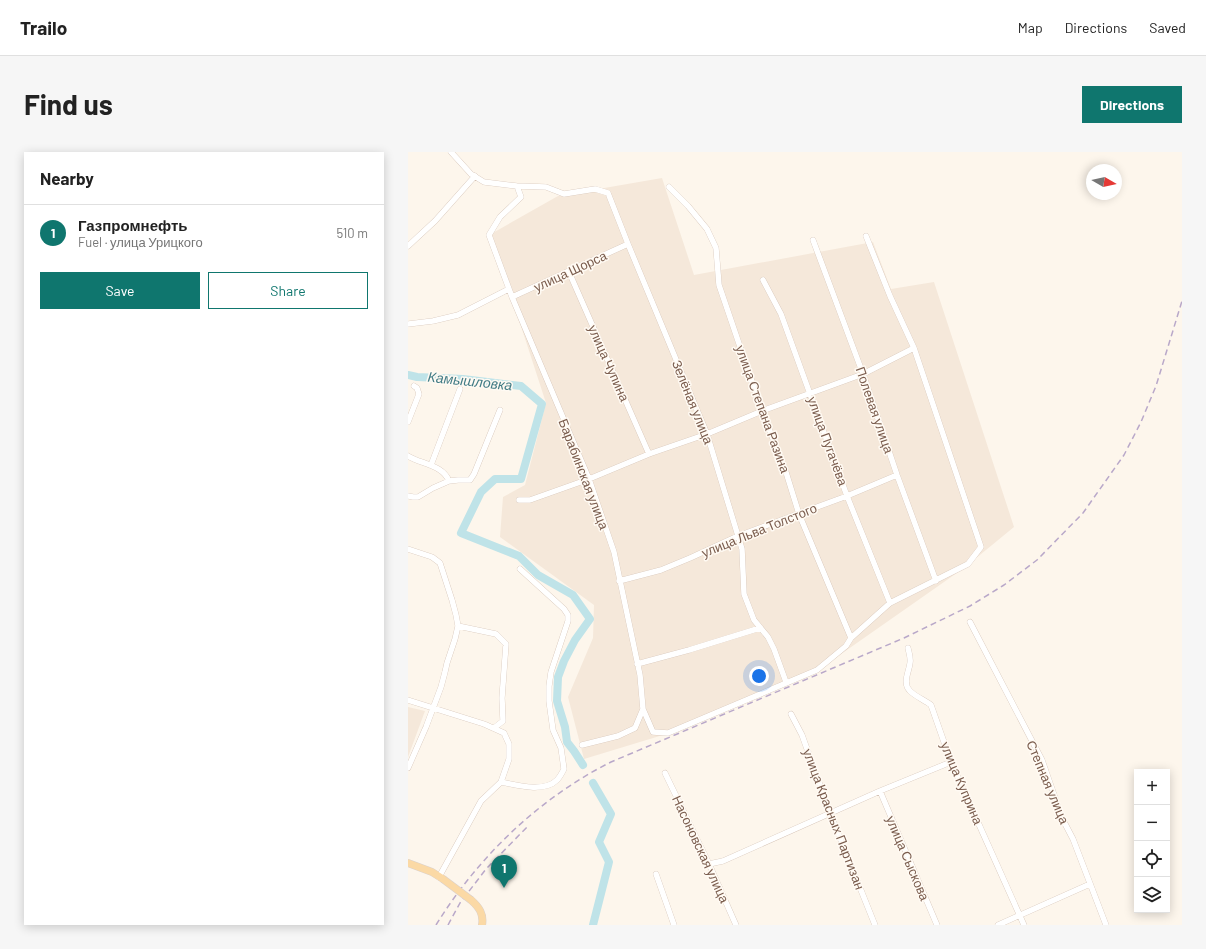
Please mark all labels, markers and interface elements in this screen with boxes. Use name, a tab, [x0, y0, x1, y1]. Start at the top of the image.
text: Trailo	[20, 16, 67, 39]
text: Map	[1018, 19, 1043, 36]
text: Directions	[1065, 19, 1127, 36]
text: Saved	[1149, 19, 1186, 36]
button: Directions	[1082, 86, 1182, 123]
text: Find us	[24, 87, 113, 121]
north arrow	[1086, 164, 1122, 200]
text: Nearby	[40, 168, 94, 188]
text: Газпромнефть	[78, 216, 187, 234]
text: 1	[51, 225, 55, 241]
text: 510 m	[336, 225, 368, 241]
text: Fuel · улица Урицкого	[78, 234, 203, 250]
street label: улица Щорса	[531, 247, 610, 295]
button: Save	[40, 272, 200, 309]
button: Share	[208, 272, 368, 309]
street label: улица Чупина	[585, 322, 633, 405]
street label: улица Степана Разина	[732, 343, 794, 476]
street label: Зелёная улица	[669, 358, 717, 447]
street label: Полевая улица	[853, 365, 898, 456]
water label: Камышловка	[427, 368, 513, 393]
street label: улица Пугачёва	[804, 394, 852, 488]
street label: Барабинская улица	[556, 416, 613, 532]
street label: улица Льва Толстого	[699, 500, 819, 560]
your location	[749, 666, 769, 686]
street label: Степная улица	[1023, 738, 1073, 827]
street label: улица Куприна	[937, 739, 987, 827]
street label: улица Красных Партизан	[800, 746, 868, 892]
map controls	[1134, 769, 1170, 913]
button: +	[1134, 769, 1170, 805]
street label: Насоновская улица	[669, 793, 733, 906]
button: −	[1134, 805, 1170, 841]
street label: улица Сыскова	[883, 813, 933, 904]
button: locate	[1134, 841, 1170, 877]
pin: 1	[491, 855, 517, 888]
button: layers	[1134, 877, 1170, 913]

